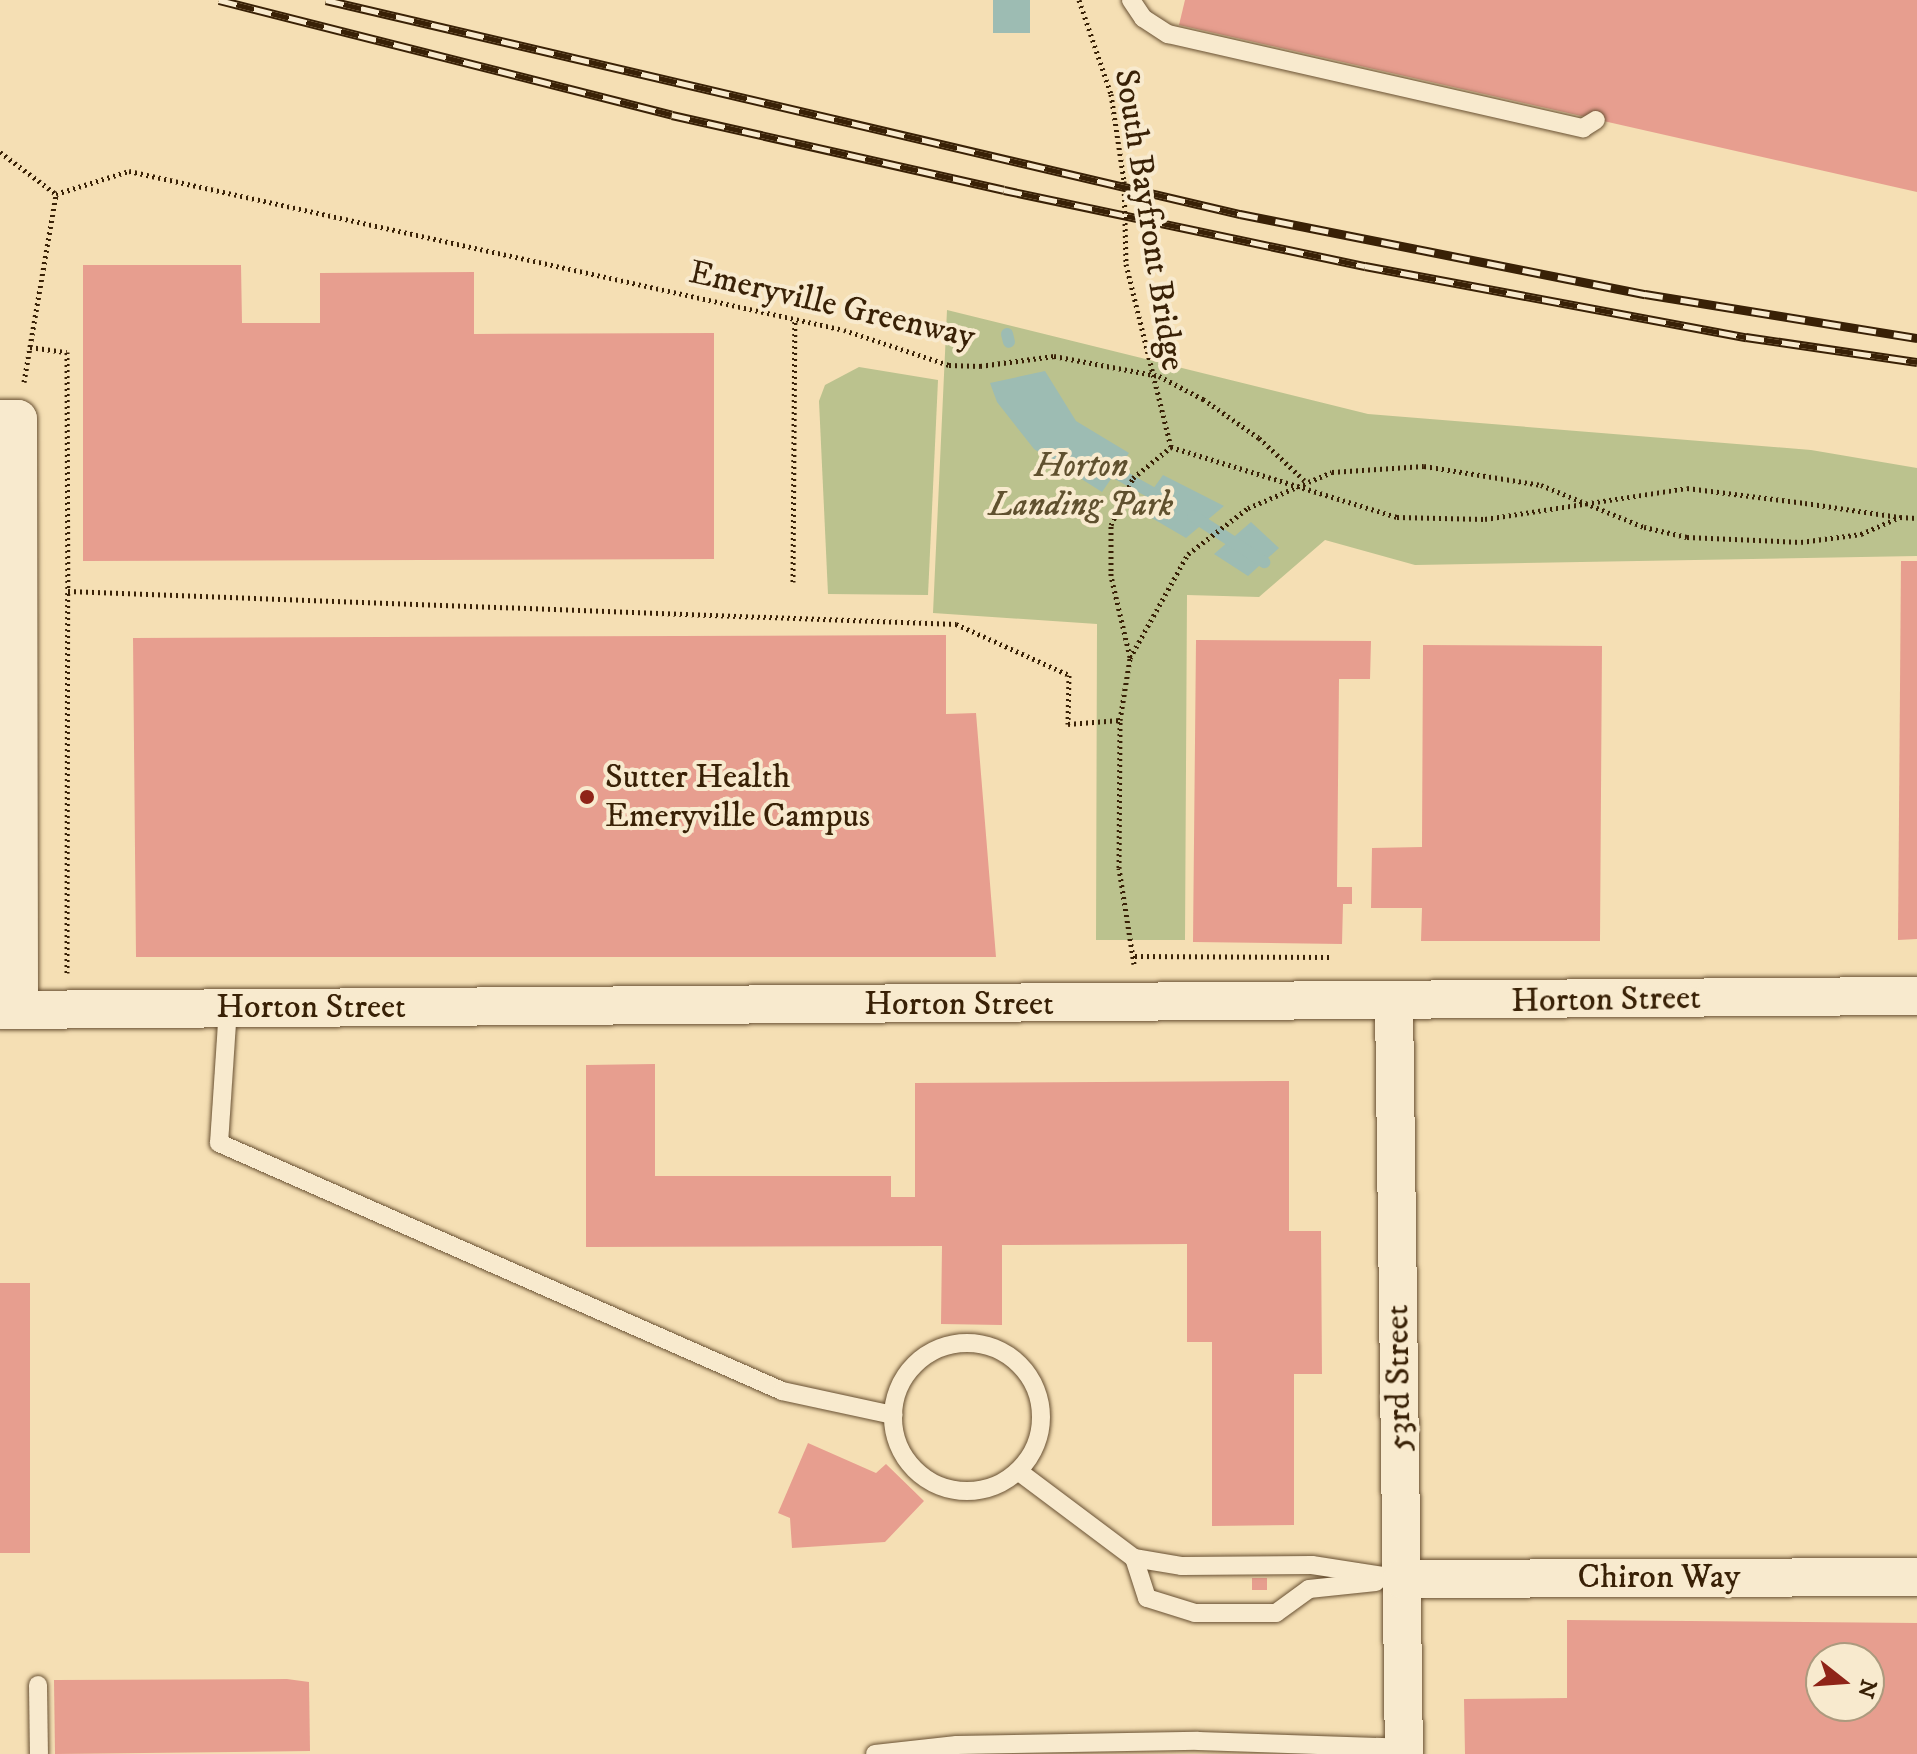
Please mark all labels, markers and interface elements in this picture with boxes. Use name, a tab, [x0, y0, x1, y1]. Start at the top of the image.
street label: South Bayfront Bridge	[1105, 66, 1193, 374]
street label: Emeryville Greenway	[685, 252, 979, 358]
park label: Horton Landing Park	[989, 446, 1173, 526]
place label: Sutter Health Emeryville Campus	[605, 757, 870, 836]
marker: Sutter Health Emeryville Campus	[576, 786, 598, 808]
street label: Horton Street	[1511, 978, 1701, 1022]
street label: Horton Street	[864, 985, 1054, 1025]
street label: Horton Street	[216, 988, 406, 1028]
street label: 53rd Street	[1377, 1304, 1421, 1452]
street label: Chiron Way	[1578, 1558, 1740, 1598]
north arrow	[1805, 1642, 1885, 1722]
text: N	[1851, 1676, 1882, 1701]

